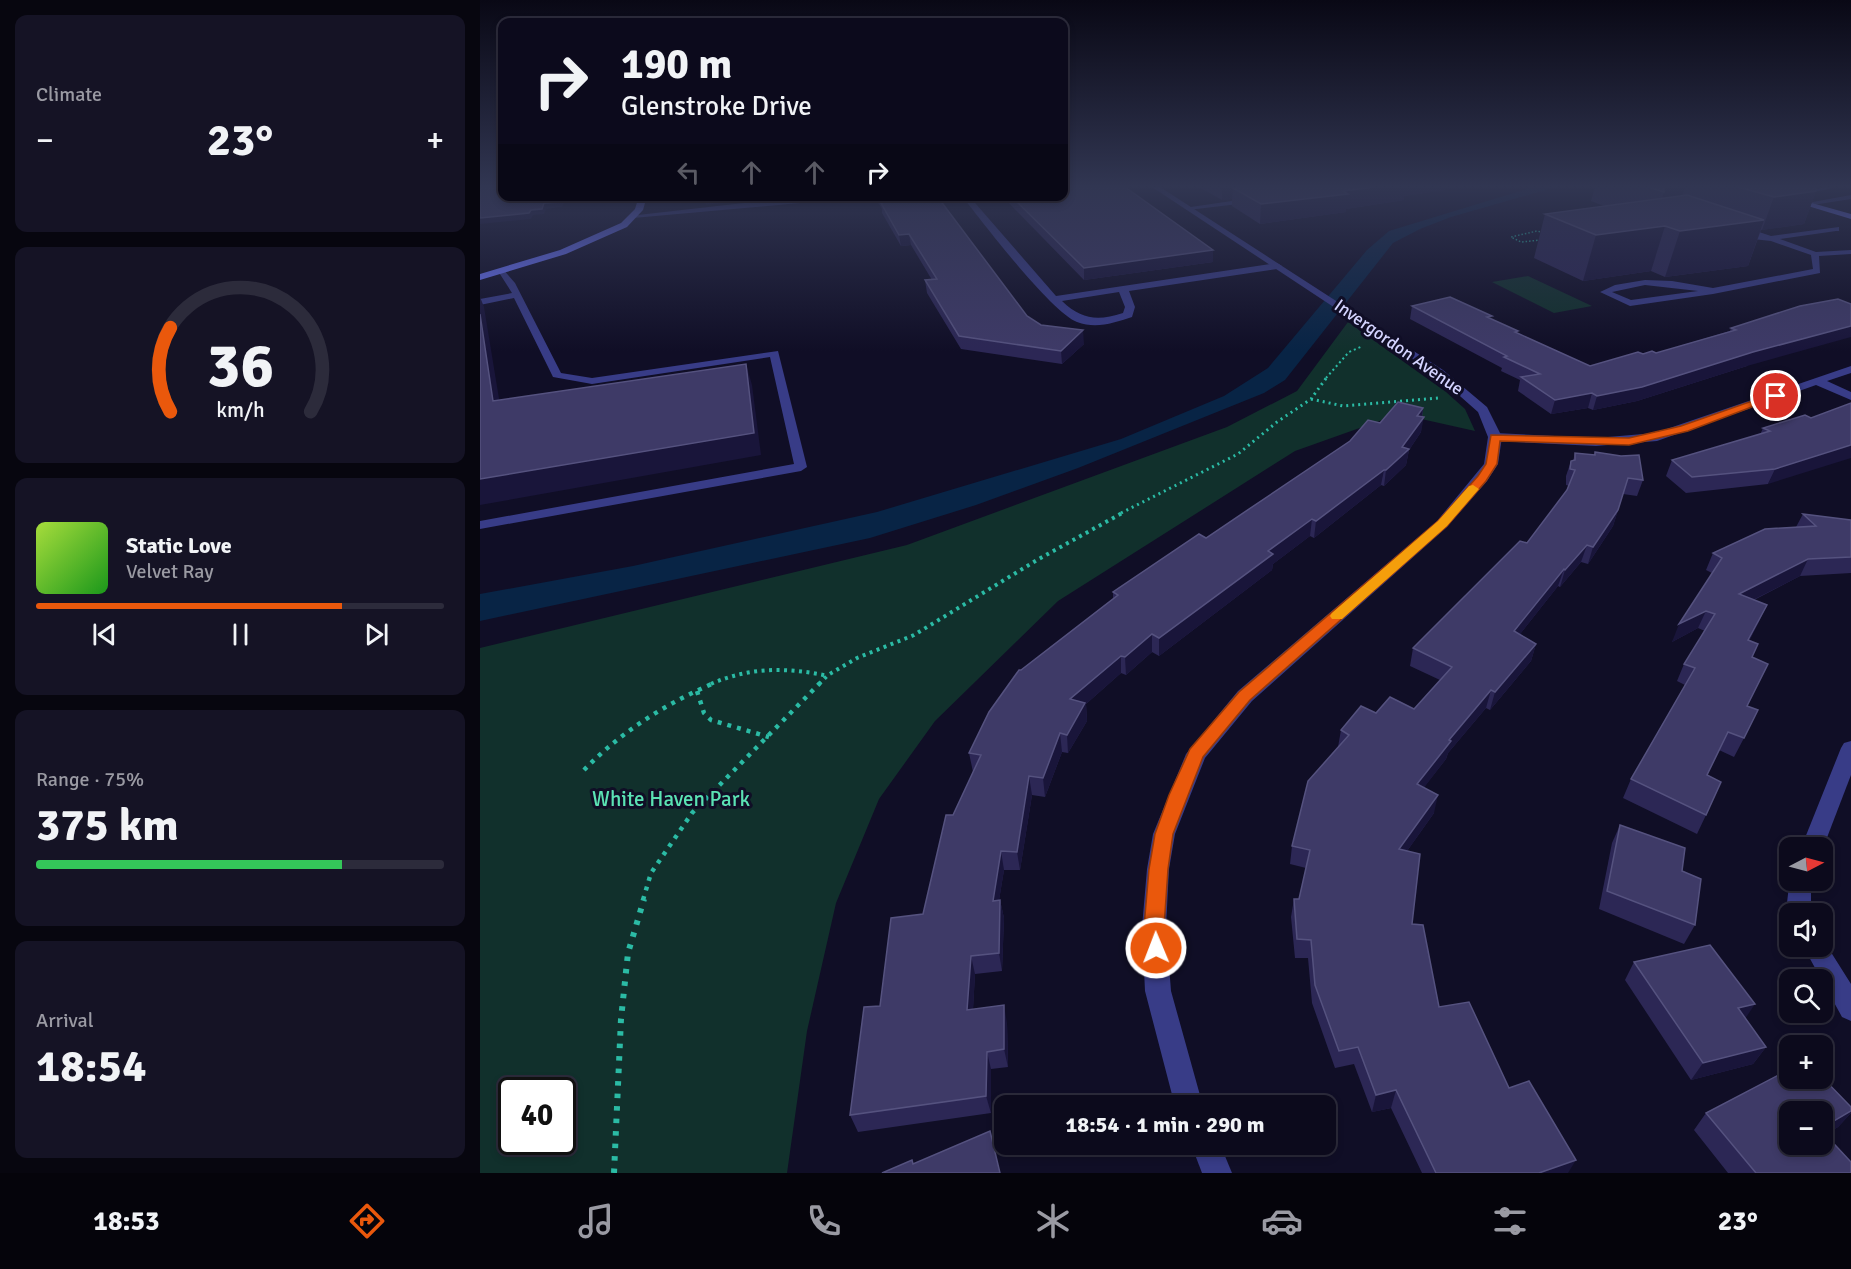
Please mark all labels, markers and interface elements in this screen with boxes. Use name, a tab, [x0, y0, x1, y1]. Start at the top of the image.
text: 190 m	[621, 39, 732, 90]
icon: right	[522, 42, 600, 120]
text: Climate	[36, 82, 102, 107]
text: Glenstroke Drive	[621, 90, 812, 123]
text: 23°	[207, 113, 273, 168]
text: −	[36, 120, 54, 161]
text: +	[426, 120, 444, 161]
icon: left	[672, 156, 705, 189]
icon: ahead	[735, 156, 768, 189]
icon: ahead	[798, 156, 831, 189]
icon: right	[861, 156, 894, 189]
street label: Invergordon Avenue	[1330, 294, 1468, 400]
text: 36	[206, 327, 274, 404]
pin	[1750, 370, 1801, 421]
icon: arrive	[1759, 379, 1792, 412]
text: km/h	[216, 397, 264, 423]
text: Static Love	[126, 532, 232, 559]
text: Velvet Ray	[126, 559, 214, 584]
icon: previous	[88, 618, 121, 651]
icon: pause	[224, 618, 257, 651]
icon: next	[360, 618, 393, 651]
text: Range · 75%	[36, 767, 144, 792]
park label: White Haven Park	[592, 786, 750, 812]
text: 375 km	[36, 798, 179, 853]
north arrow	[1779, 837, 1833, 891]
map controls	[1779, 837, 1833, 1155]
button: sound	[1779, 903, 1833, 957]
position arrow	[1124, 916, 1188, 980]
button: search	[1779, 969, 1833, 1023]
text: Arrival	[36, 1008, 94, 1033]
button: +	[1779, 1035, 1833, 1089]
text: 18:54	[36, 1039, 146, 1094]
speed limit sign: 40	[498, 1077, 576, 1155]
button: −	[1779, 1101, 1833, 1155]
text: 18:54 · 1 min · 290 m	[1065, 1111, 1265, 1138]
icon: directions	[346, 1200, 388, 1242]
icon: music	[575, 1200, 617, 1242]
icon: phone	[803, 1200, 845, 1242]
icon: climate	[1032, 1200, 1074, 1242]
icon: car	[1261, 1200, 1303, 1242]
icon: filters	[1489, 1200, 1531, 1242]
text: 18:53	[93, 1205, 160, 1238]
text: 23°	[1718, 1205, 1758, 1238]

